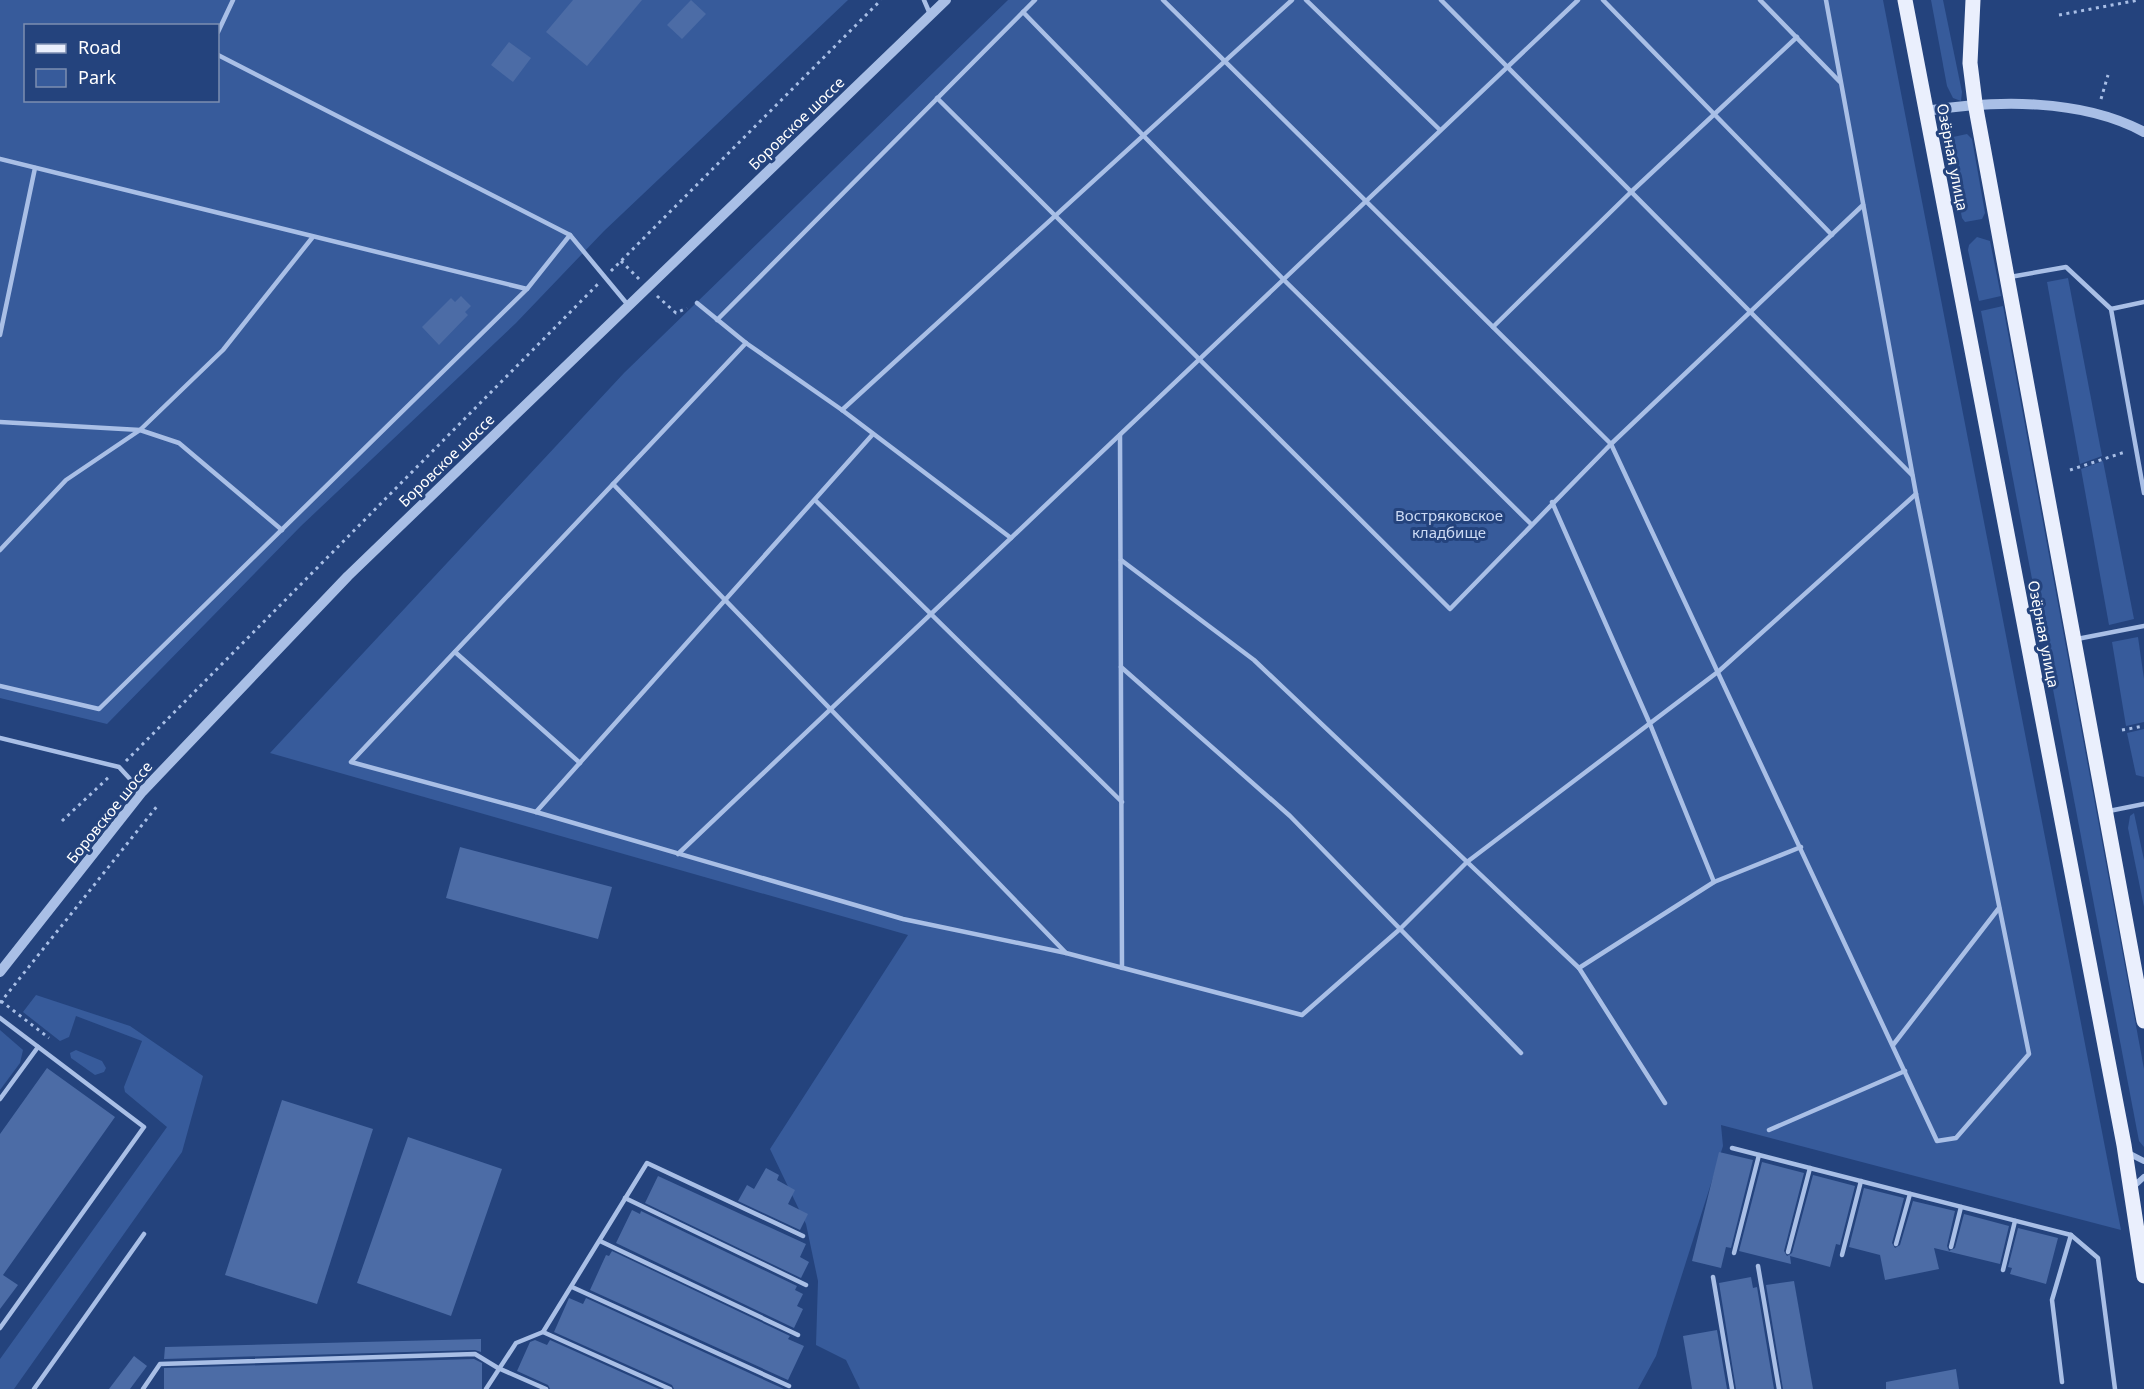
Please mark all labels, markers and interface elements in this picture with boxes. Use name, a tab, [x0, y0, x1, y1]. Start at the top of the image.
legend	[24, 24, 219, 102]
text: Road	[78, 35, 121, 59]
text: Park	[78, 65, 116, 89]
street label: Боровское шоссе	[744, 72, 848, 174]
street label: Озёрная улица	[1933, 102, 1973, 212]
street label: Боровское шоссе	[394, 409, 498, 511]
park label: Востряковское кладбище	[1395, 505, 1503, 542]
street label: Озёрная улица	[2024, 579, 2064, 689]
street label: Боровское шоссе	[62, 757, 156, 867]

